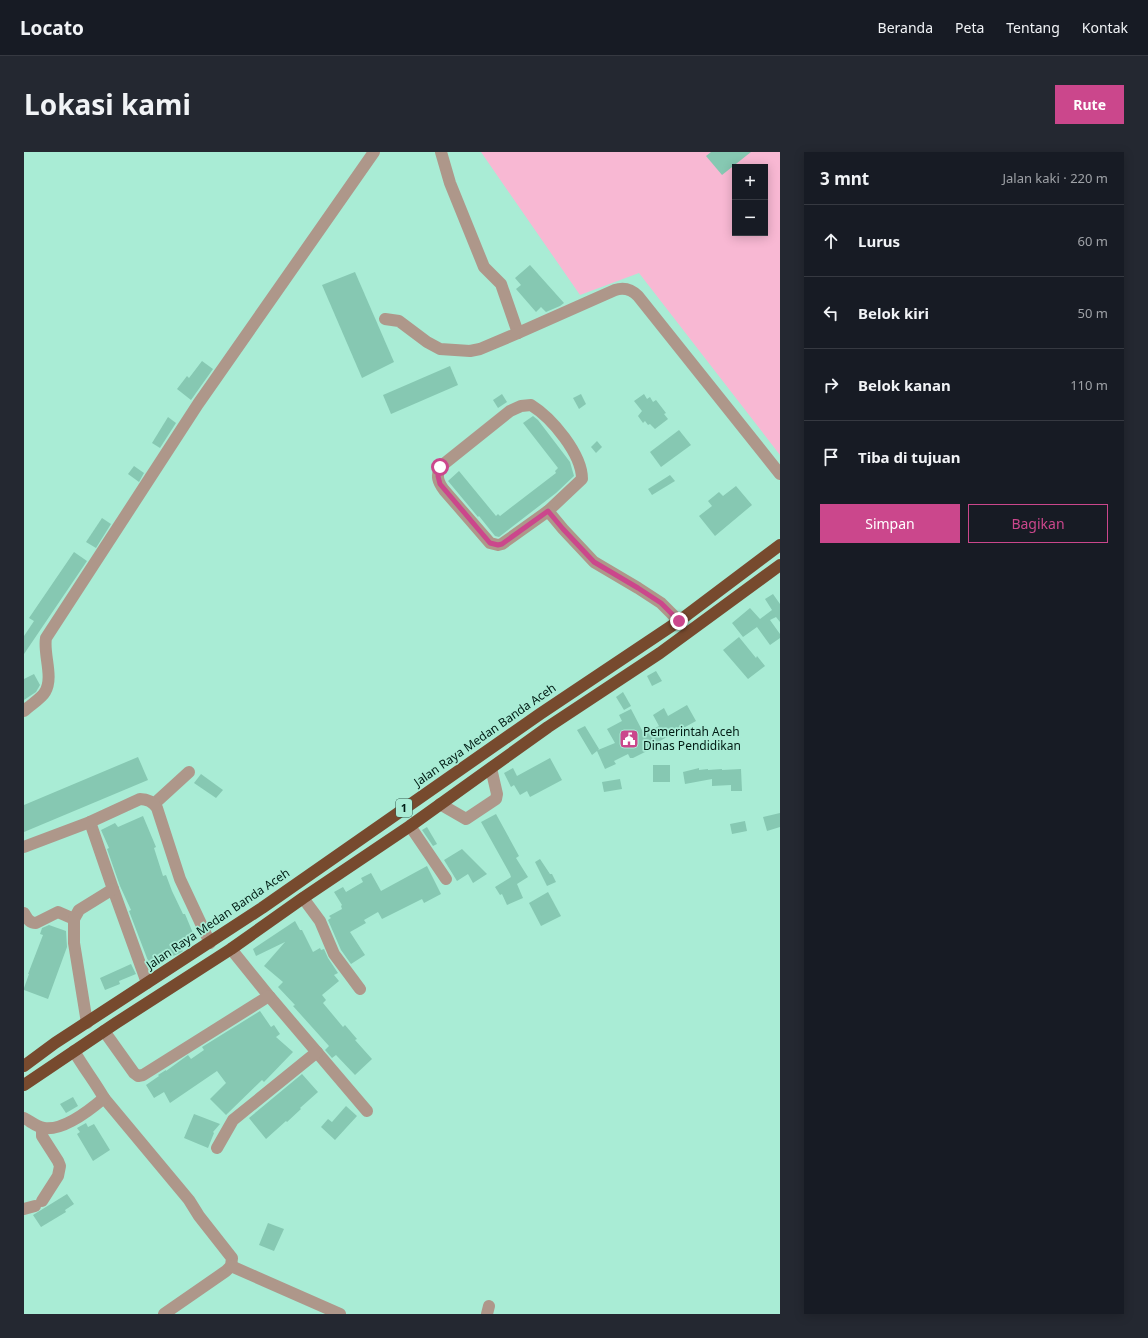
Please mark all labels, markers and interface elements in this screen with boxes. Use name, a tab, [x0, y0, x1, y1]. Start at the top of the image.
text: Locato	[20, 15, 84, 41]
text: Beranda	[878, 18, 933, 37]
text: Peta	[955, 18, 984, 37]
text: Tentang	[1006, 18, 1060, 37]
text: Kontak	[1082, 18, 1128, 37]
text: Lokasi kami	[24, 85, 191, 123]
button: Rute	[1055, 85, 1124, 124]
map controls	[732, 164, 768, 236]
button: +	[732, 164, 768, 200]
text: 3 mnt	[820, 167, 869, 190]
text: Jalan kaki · 220 m	[1002, 169, 1108, 187]
button: −	[732, 200, 768, 236]
icon: ahead	[820, 230, 842, 252]
text: Lurus	[858, 231, 900, 251]
text: 60 m	[1078, 232, 1108, 250]
icon: left	[820, 302, 842, 324]
text: Belok kiri	[858, 303, 929, 323]
text: 50 m	[1078, 304, 1108, 322]
icon: right	[820, 374, 842, 396]
text: Belok kanan	[858, 375, 951, 395]
text: 110 m	[1070, 376, 1108, 394]
icon: arrive	[820, 446, 842, 468]
text: Tiba di tujuan	[858, 447, 961, 467]
route start	[431, 458, 449, 476]
button: Simpan	[820, 504, 960, 543]
button: Bagikan	[968, 504, 1108, 543]
route end	[670, 612, 688, 630]
street label: Jalan Raya Medan Banda Aceh	[410, 679, 559, 791]
place label: Pemerintah Aceh Dinas Pendidikan	[643, 723, 741, 754]
public building icon: Pemerintah Aceh Dinas Pendidikan	[618, 728, 640, 750]
road number: 1	[396, 799, 412, 817]
street label: Jalan Raya Medan Banda Aceh	[142, 864, 293, 974]

